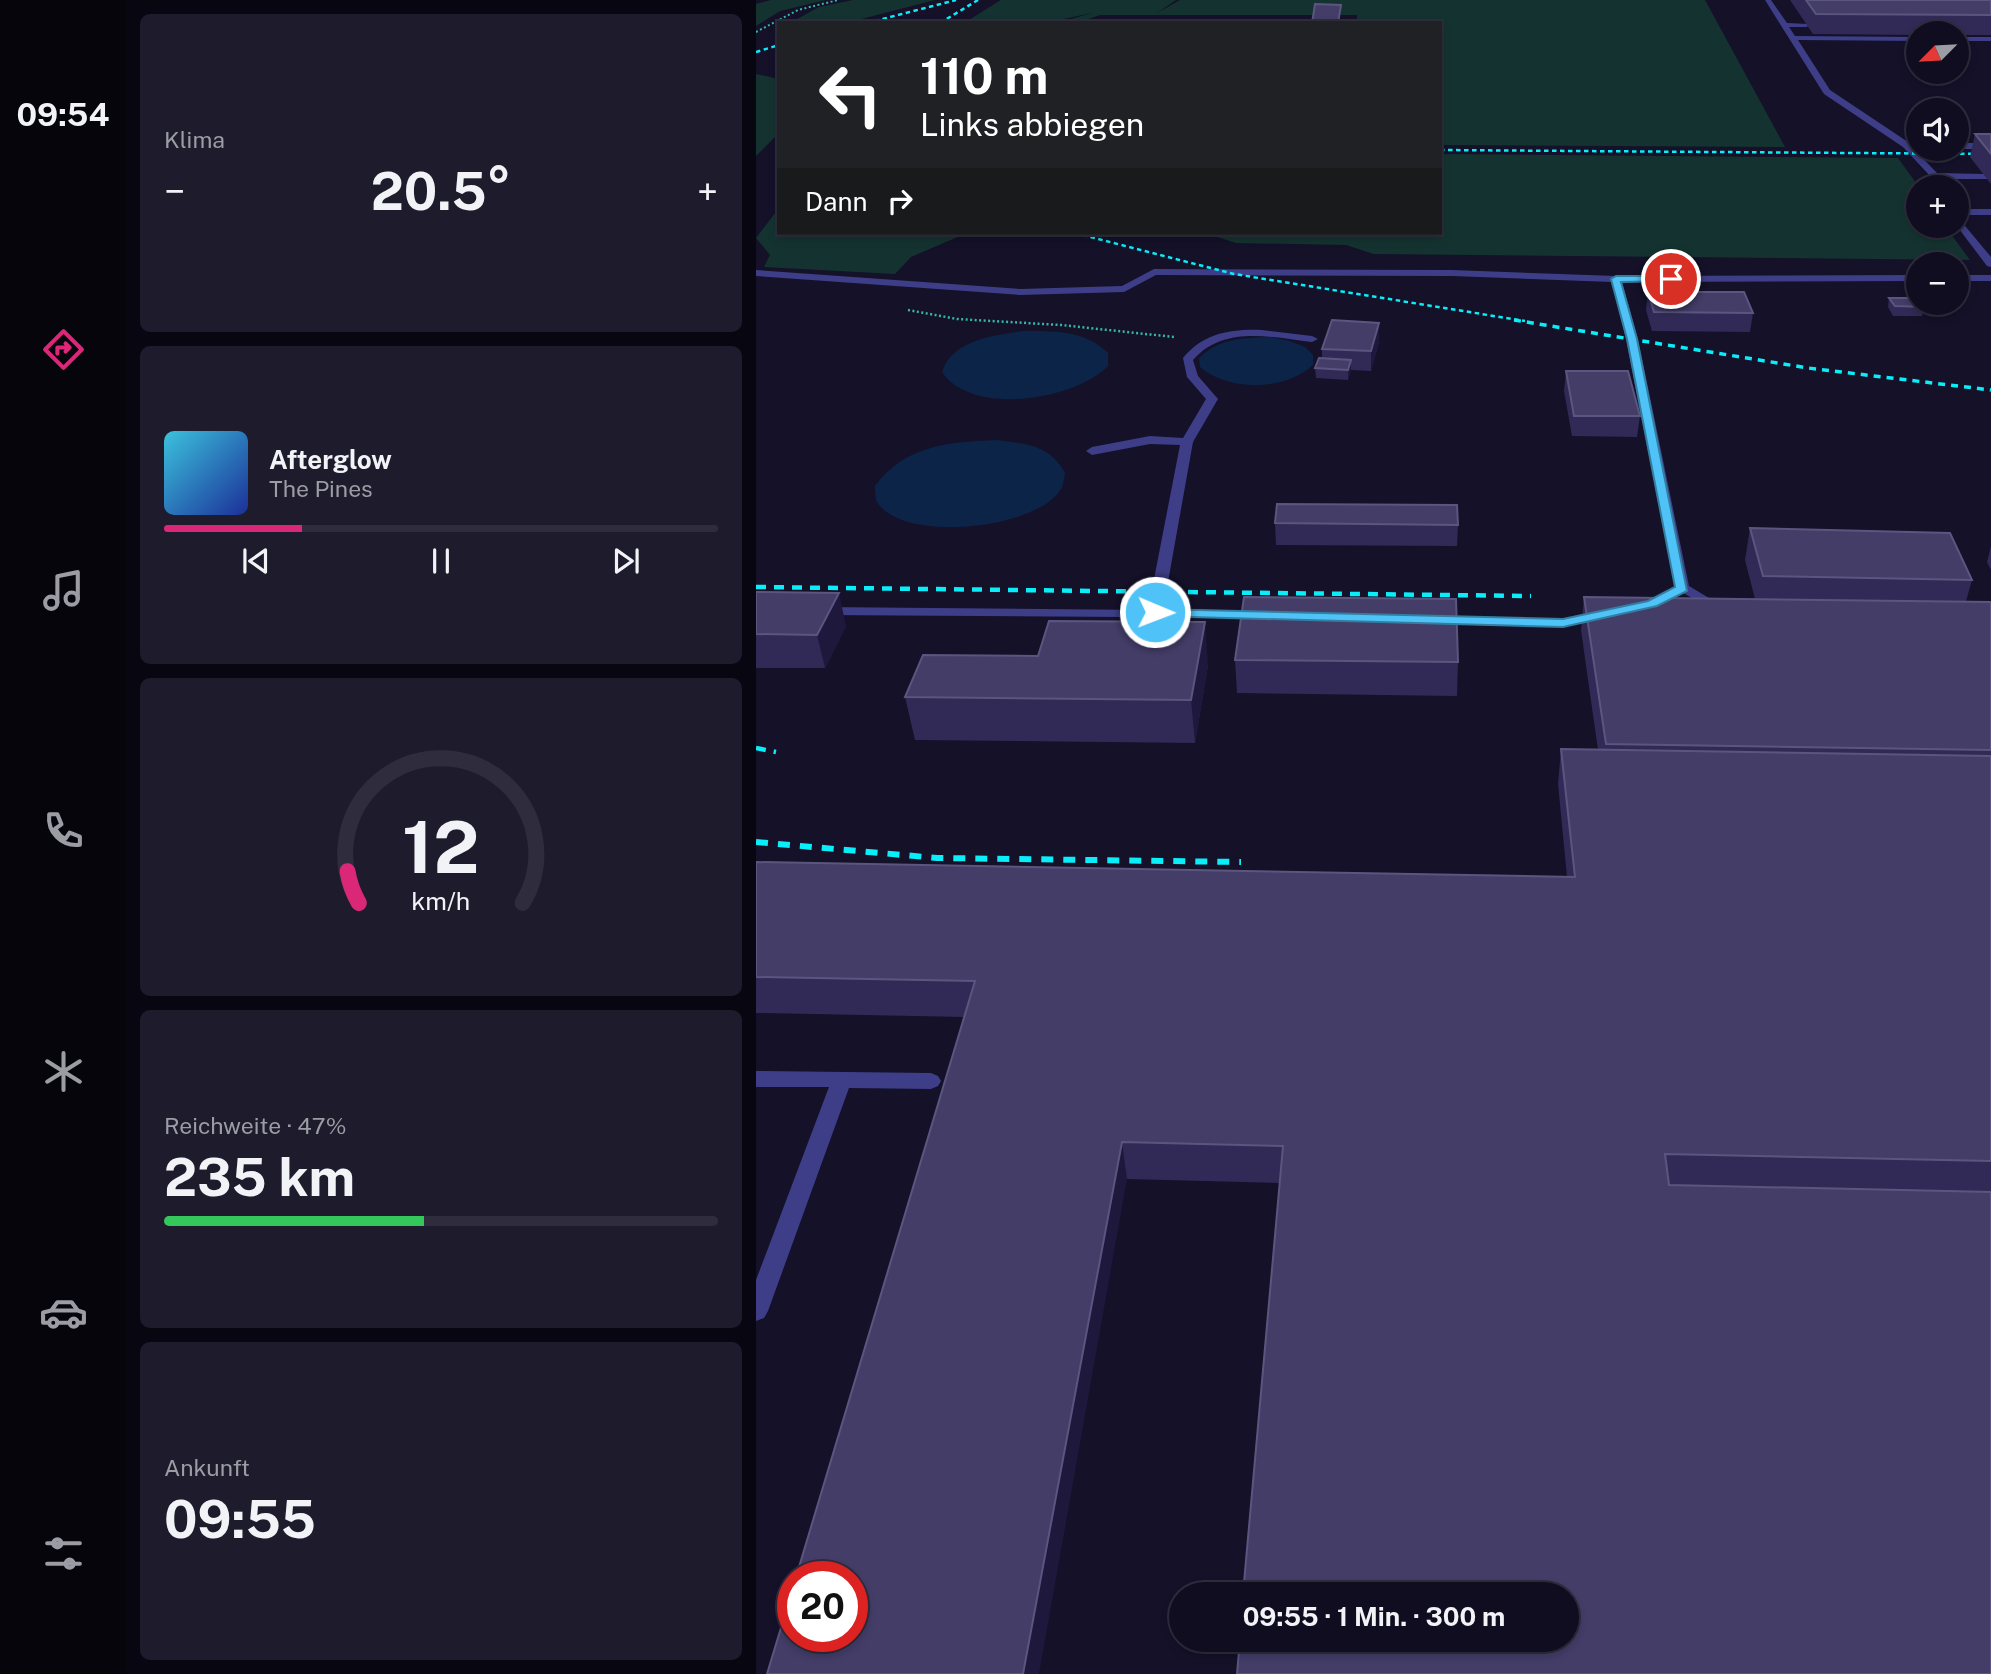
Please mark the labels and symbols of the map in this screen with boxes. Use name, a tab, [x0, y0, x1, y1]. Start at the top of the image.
north arrow	[1906, 21, 1969, 84]
pin	[1641, 249, 1701, 309]
position arrow	[1118, 575, 1192, 649]
speed limit sign: 20	[777, 1561, 868, 1652]

